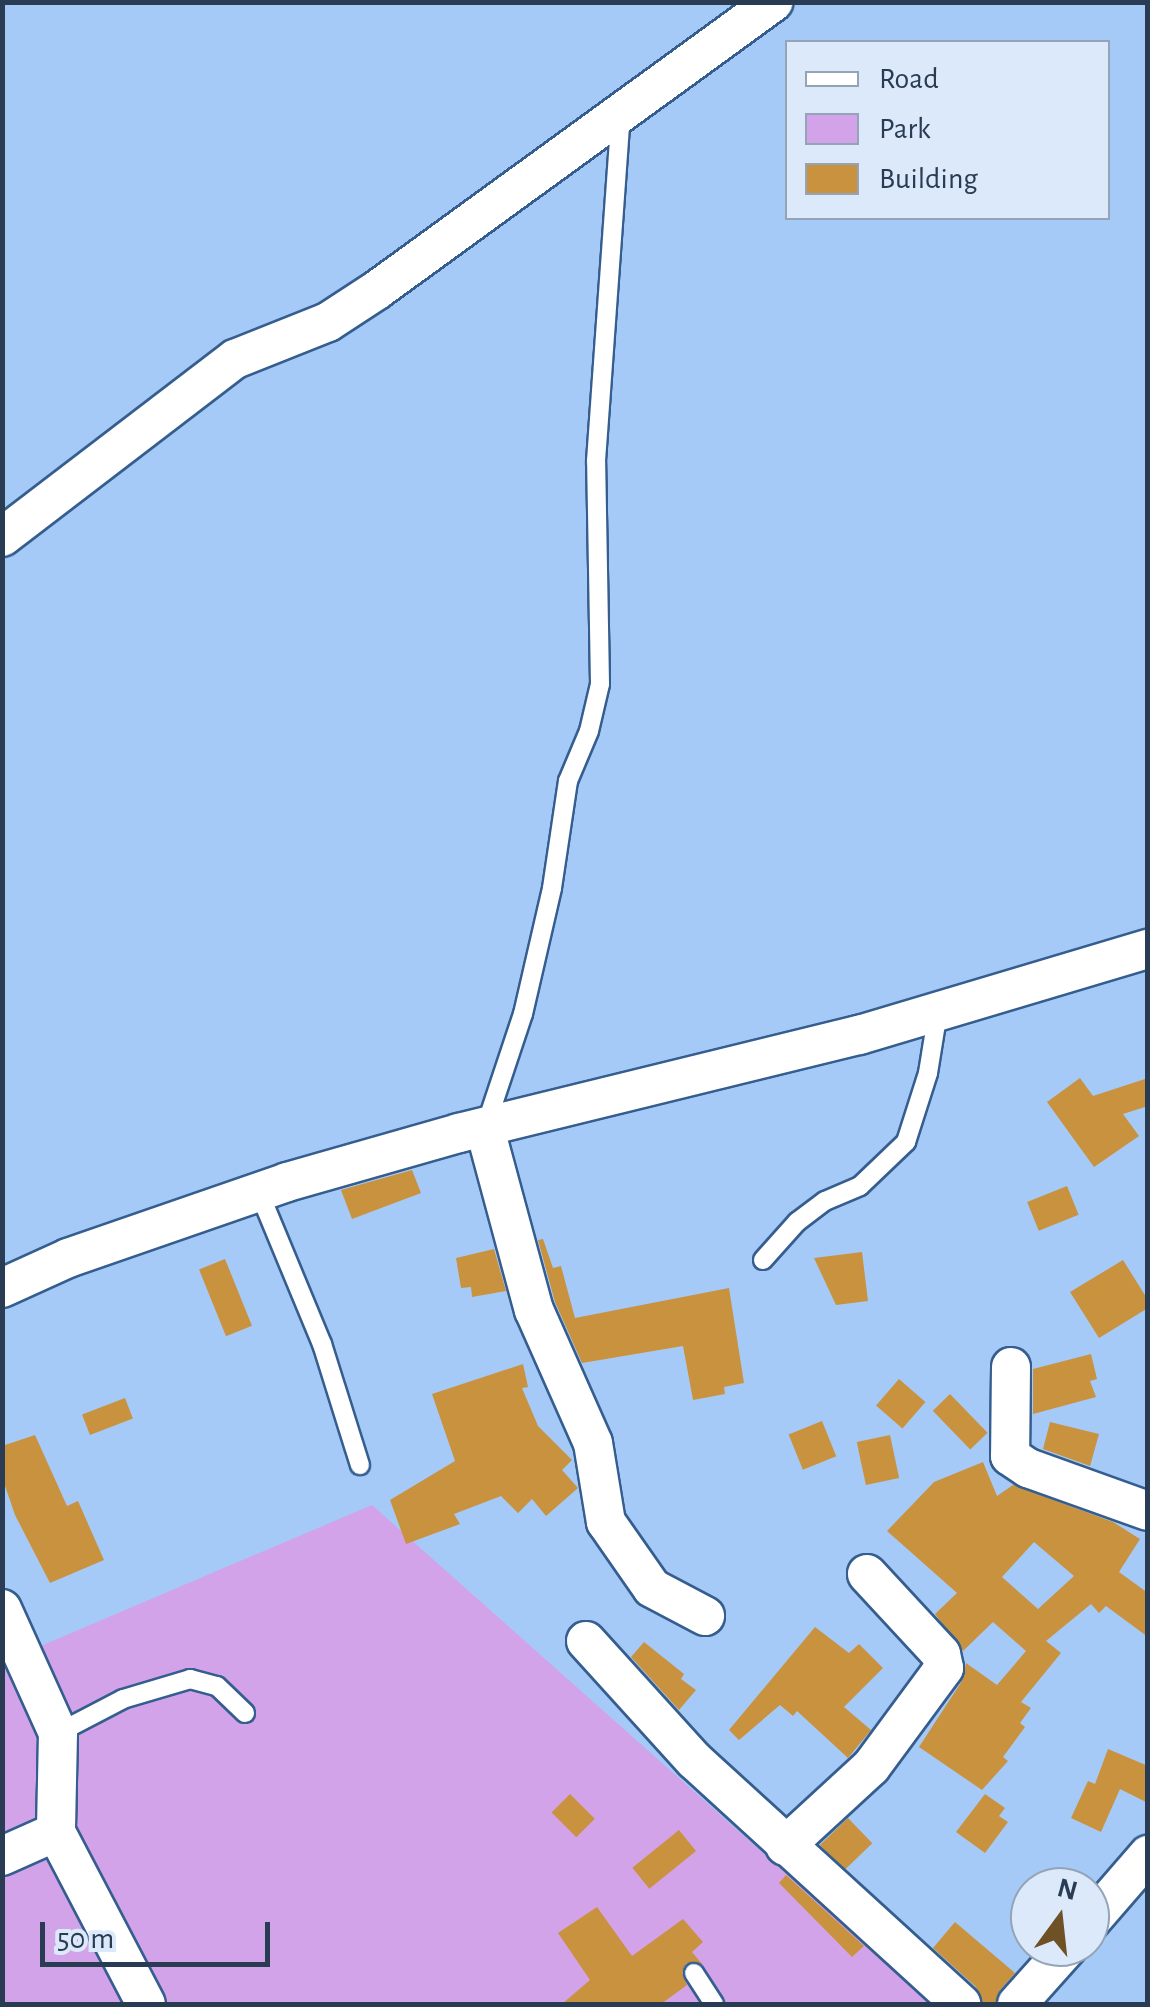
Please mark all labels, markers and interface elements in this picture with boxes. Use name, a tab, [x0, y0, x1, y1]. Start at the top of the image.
legend	[785, 40, 1110, 220]
text: Road	[879, 64, 939, 94]
text: Park	[879, 114, 931, 144]
text: Building	[879, 164, 978, 194]
north arrow	[1010, 1867, 1110, 1967]
text: N	[1054, 1874, 1080, 1906]
scale bar	[45, 1902, 275, 1964]
text: 50 m	[57, 1924, 114, 1954]

